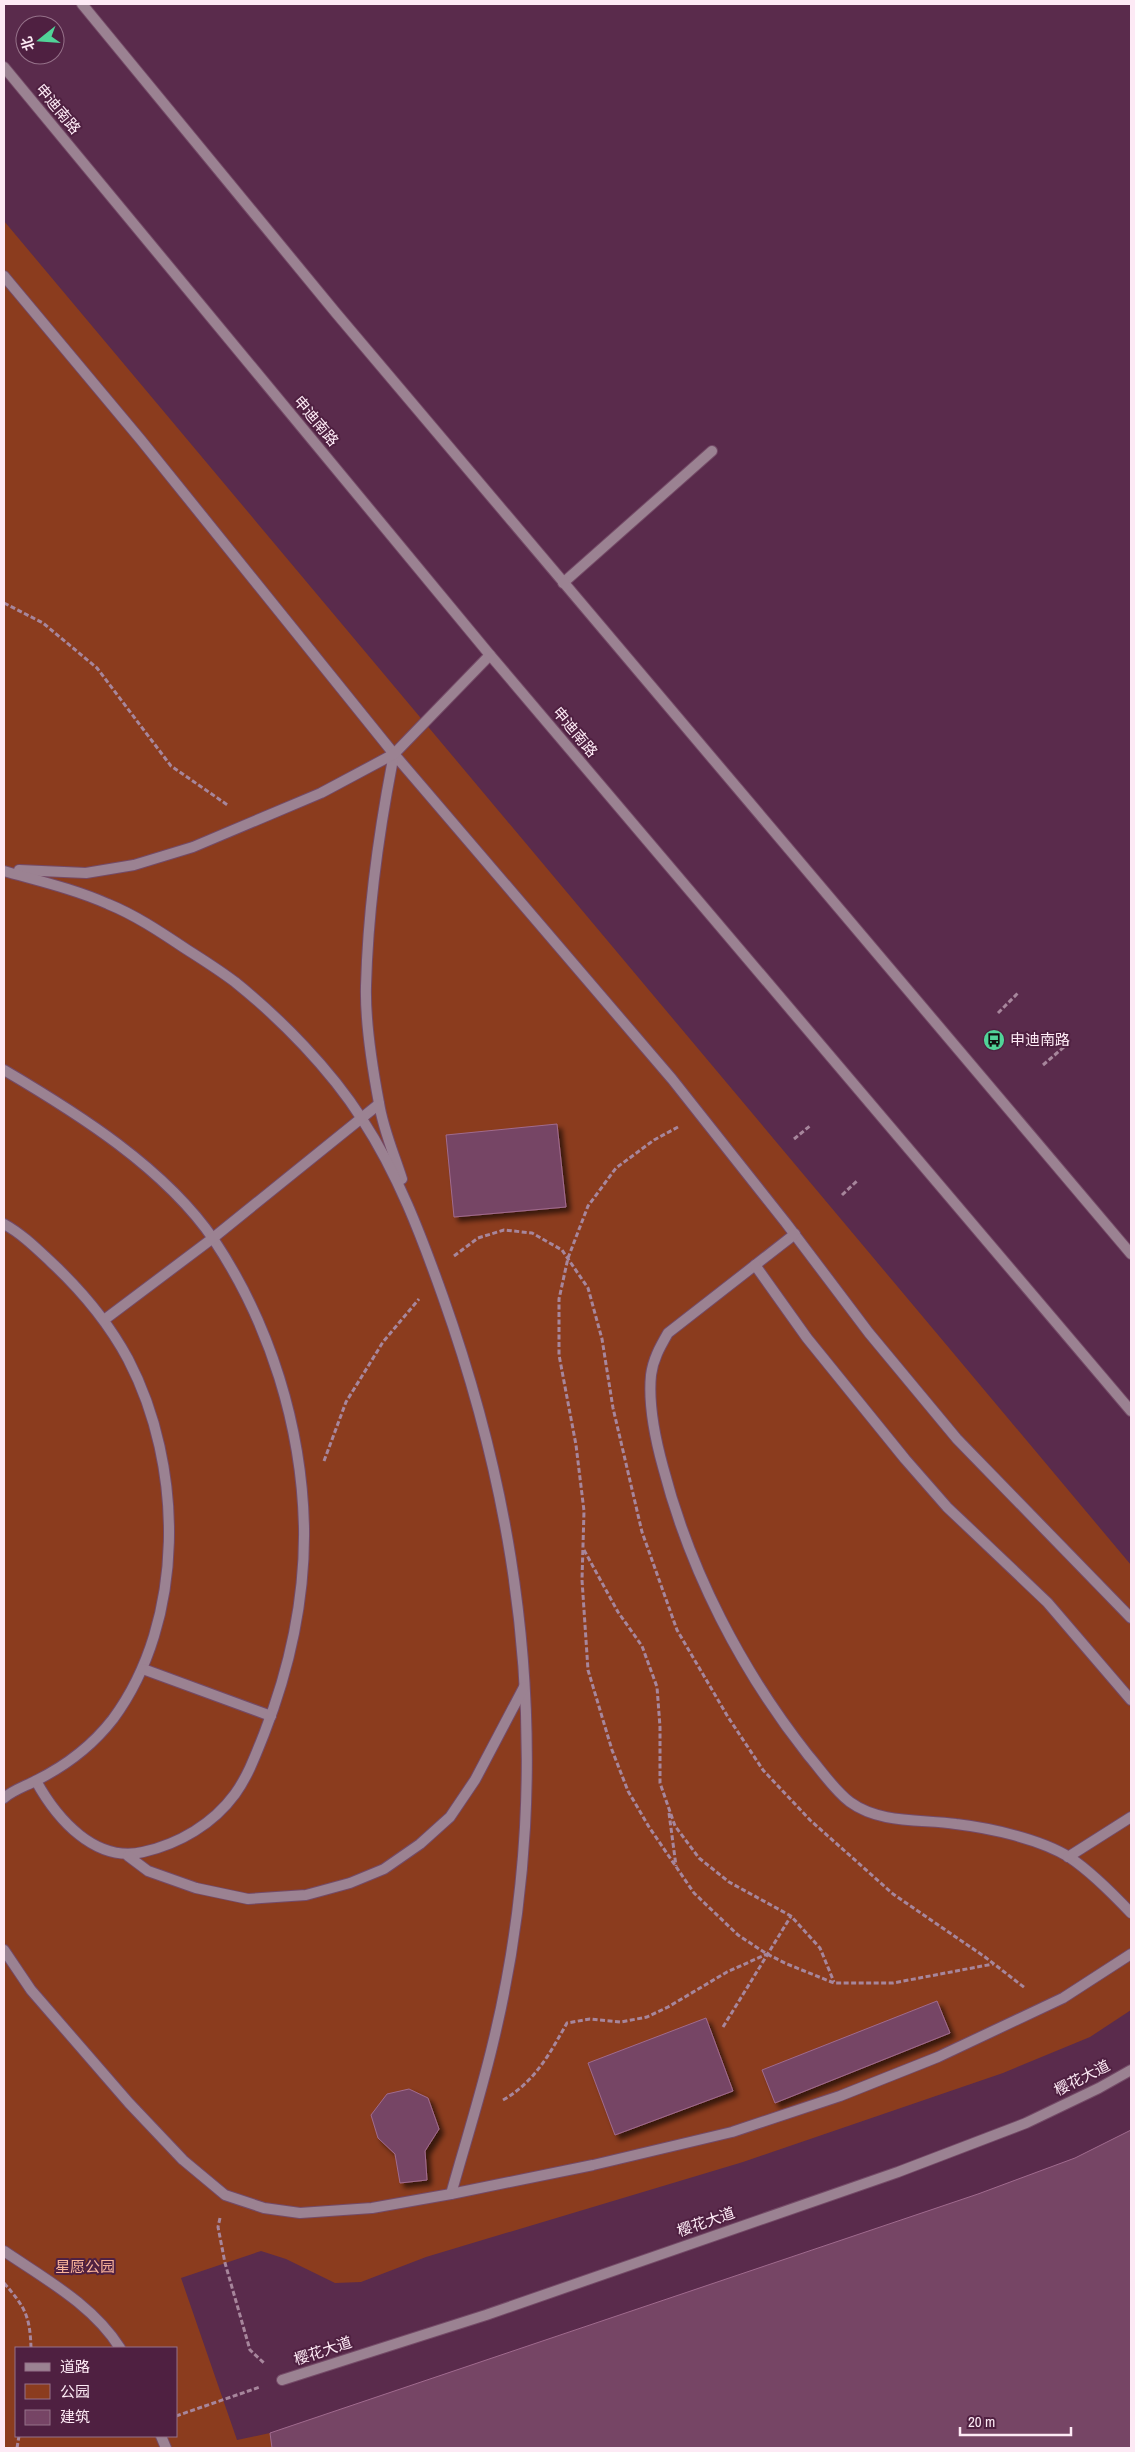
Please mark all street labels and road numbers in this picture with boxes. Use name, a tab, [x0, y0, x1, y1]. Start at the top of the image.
street label: 申迪南路	[31, 79, 86, 138]
street label: 申迪南路	[289, 391, 344, 450]
street label: 申迪南路	[548, 702, 603, 761]
street label: 樱花大道	[1050, 2055, 1113, 2101]
street label: 樱花大道	[674, 2202, 738, 2241]
street label: 樱花大道	[291, 2331, 355, 2370]

